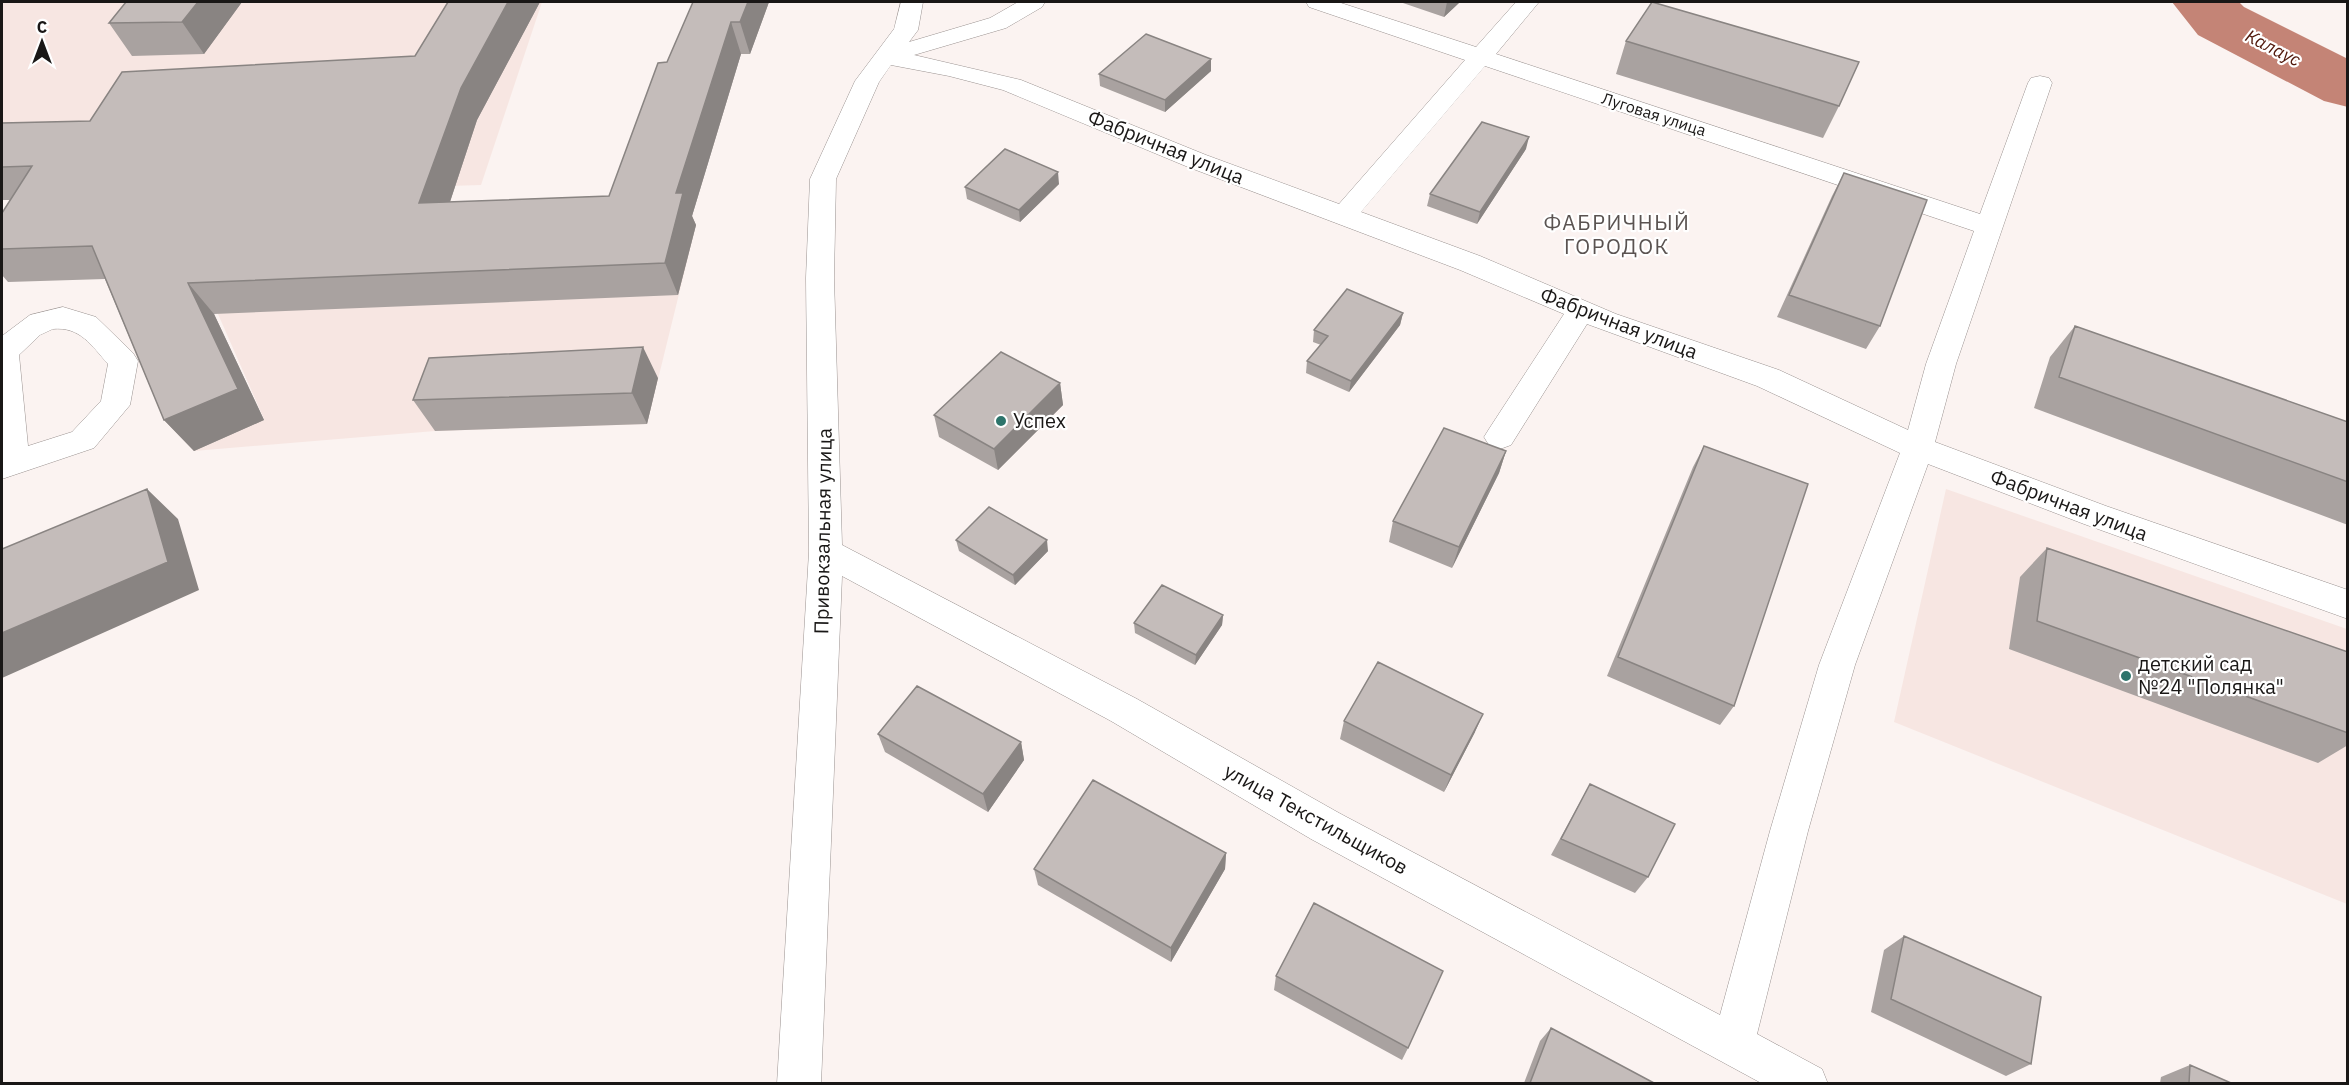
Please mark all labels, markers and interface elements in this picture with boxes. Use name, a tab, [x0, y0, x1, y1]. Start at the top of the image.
north arrow	[12, 12, 72, 72]
text: С	[37, 17, 47, 37]
water label: Калаус	[2242, 24, 2305, 71]
street label: Луговая улица	[1599, 88, 1709, 140]
street label: Фабричная улица	[1084, 103, 1249, 190]
district label: ФАБРИЧНЫЙ ГОРОДОК	[1544, 208, 1690, 260]
street label: Фабричная улица	[1537, 280, 1702, 365]
place label: Успех	[1013, 407, 1066, 434]
marker: Успех	[994, 414, 1008, 428]
street label: Привокзальная улица	[807, 427, 838, 634]
street label: Фабричная улица	[1987, 462, 2152, 547]
place label: детский сад №24 "Полянка"	[2138, 650, 2284, 700]
marker: детский сад №24 "Полянка"	[2119, 669, 2133, 683]
street label: улица Текстильщиков	[1219, 757, 1413, 880]

